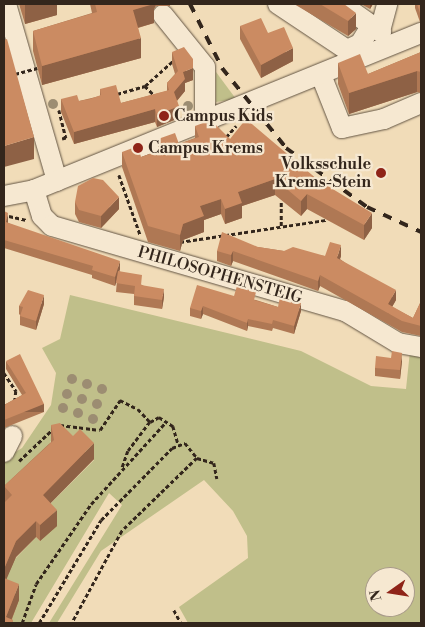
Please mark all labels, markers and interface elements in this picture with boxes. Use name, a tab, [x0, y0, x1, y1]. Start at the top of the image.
place label: Campus Kids	[174, 106, 273, 126]
marker: Campus Kids	[158, 110, 170, 122]
place label: Campus Krems	[148, 138, 263, 158]
marker: Campus Krems	[132, 142, 144, 154]
place label: Volksschule Krems-Stein	[275, 154, 371, 192]
marker: Volksschule Krems-Stein	[375, 167, 387, 179]
street label: PHILOSOPHENSTEIG	[135, 242, 305, 308]
north arrow	[365, 567, 415, 617]
text: N	[366, 588, 386, 603]

